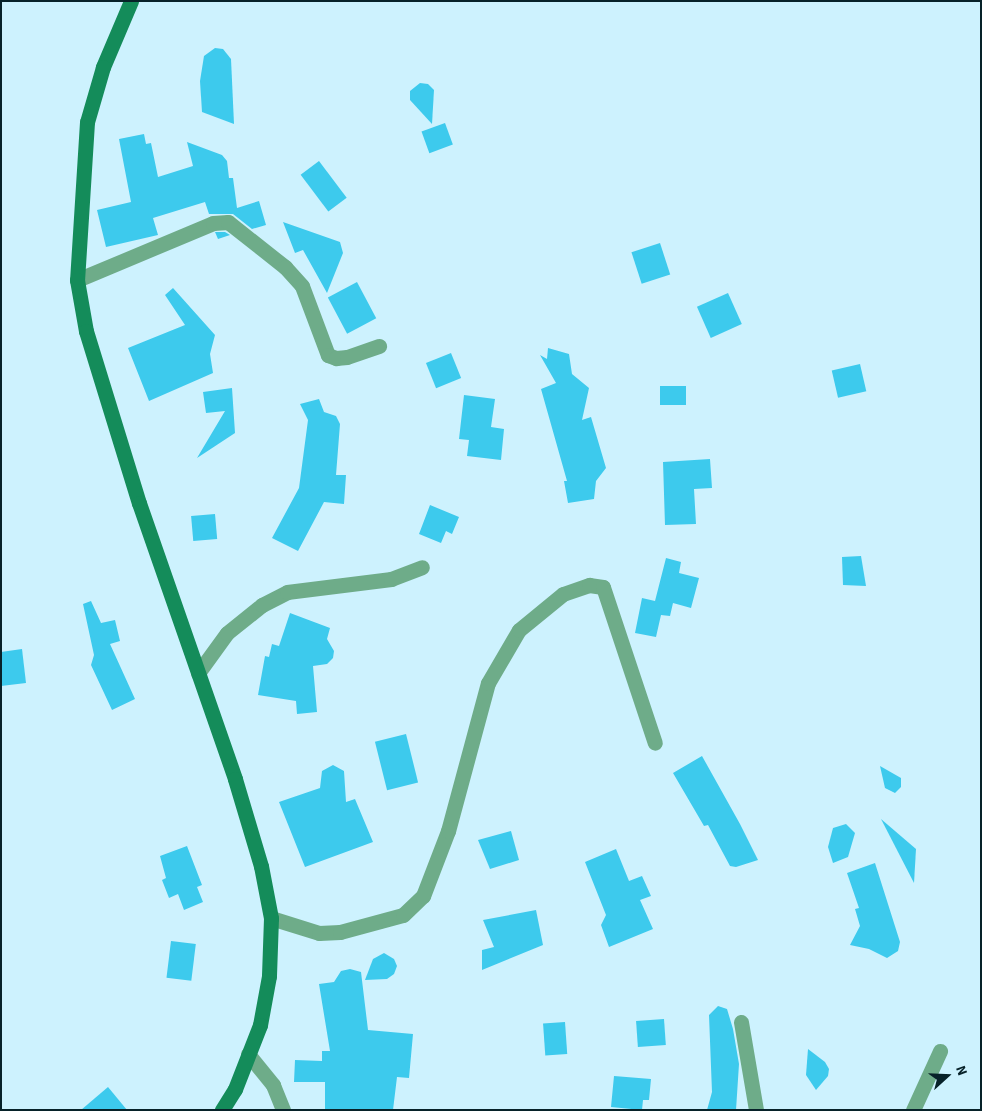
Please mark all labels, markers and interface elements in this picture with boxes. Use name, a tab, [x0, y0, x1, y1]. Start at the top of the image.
north arrow	[922, 1051, 972, 1101]
text: N	[950, 1063, 972, 1079]

